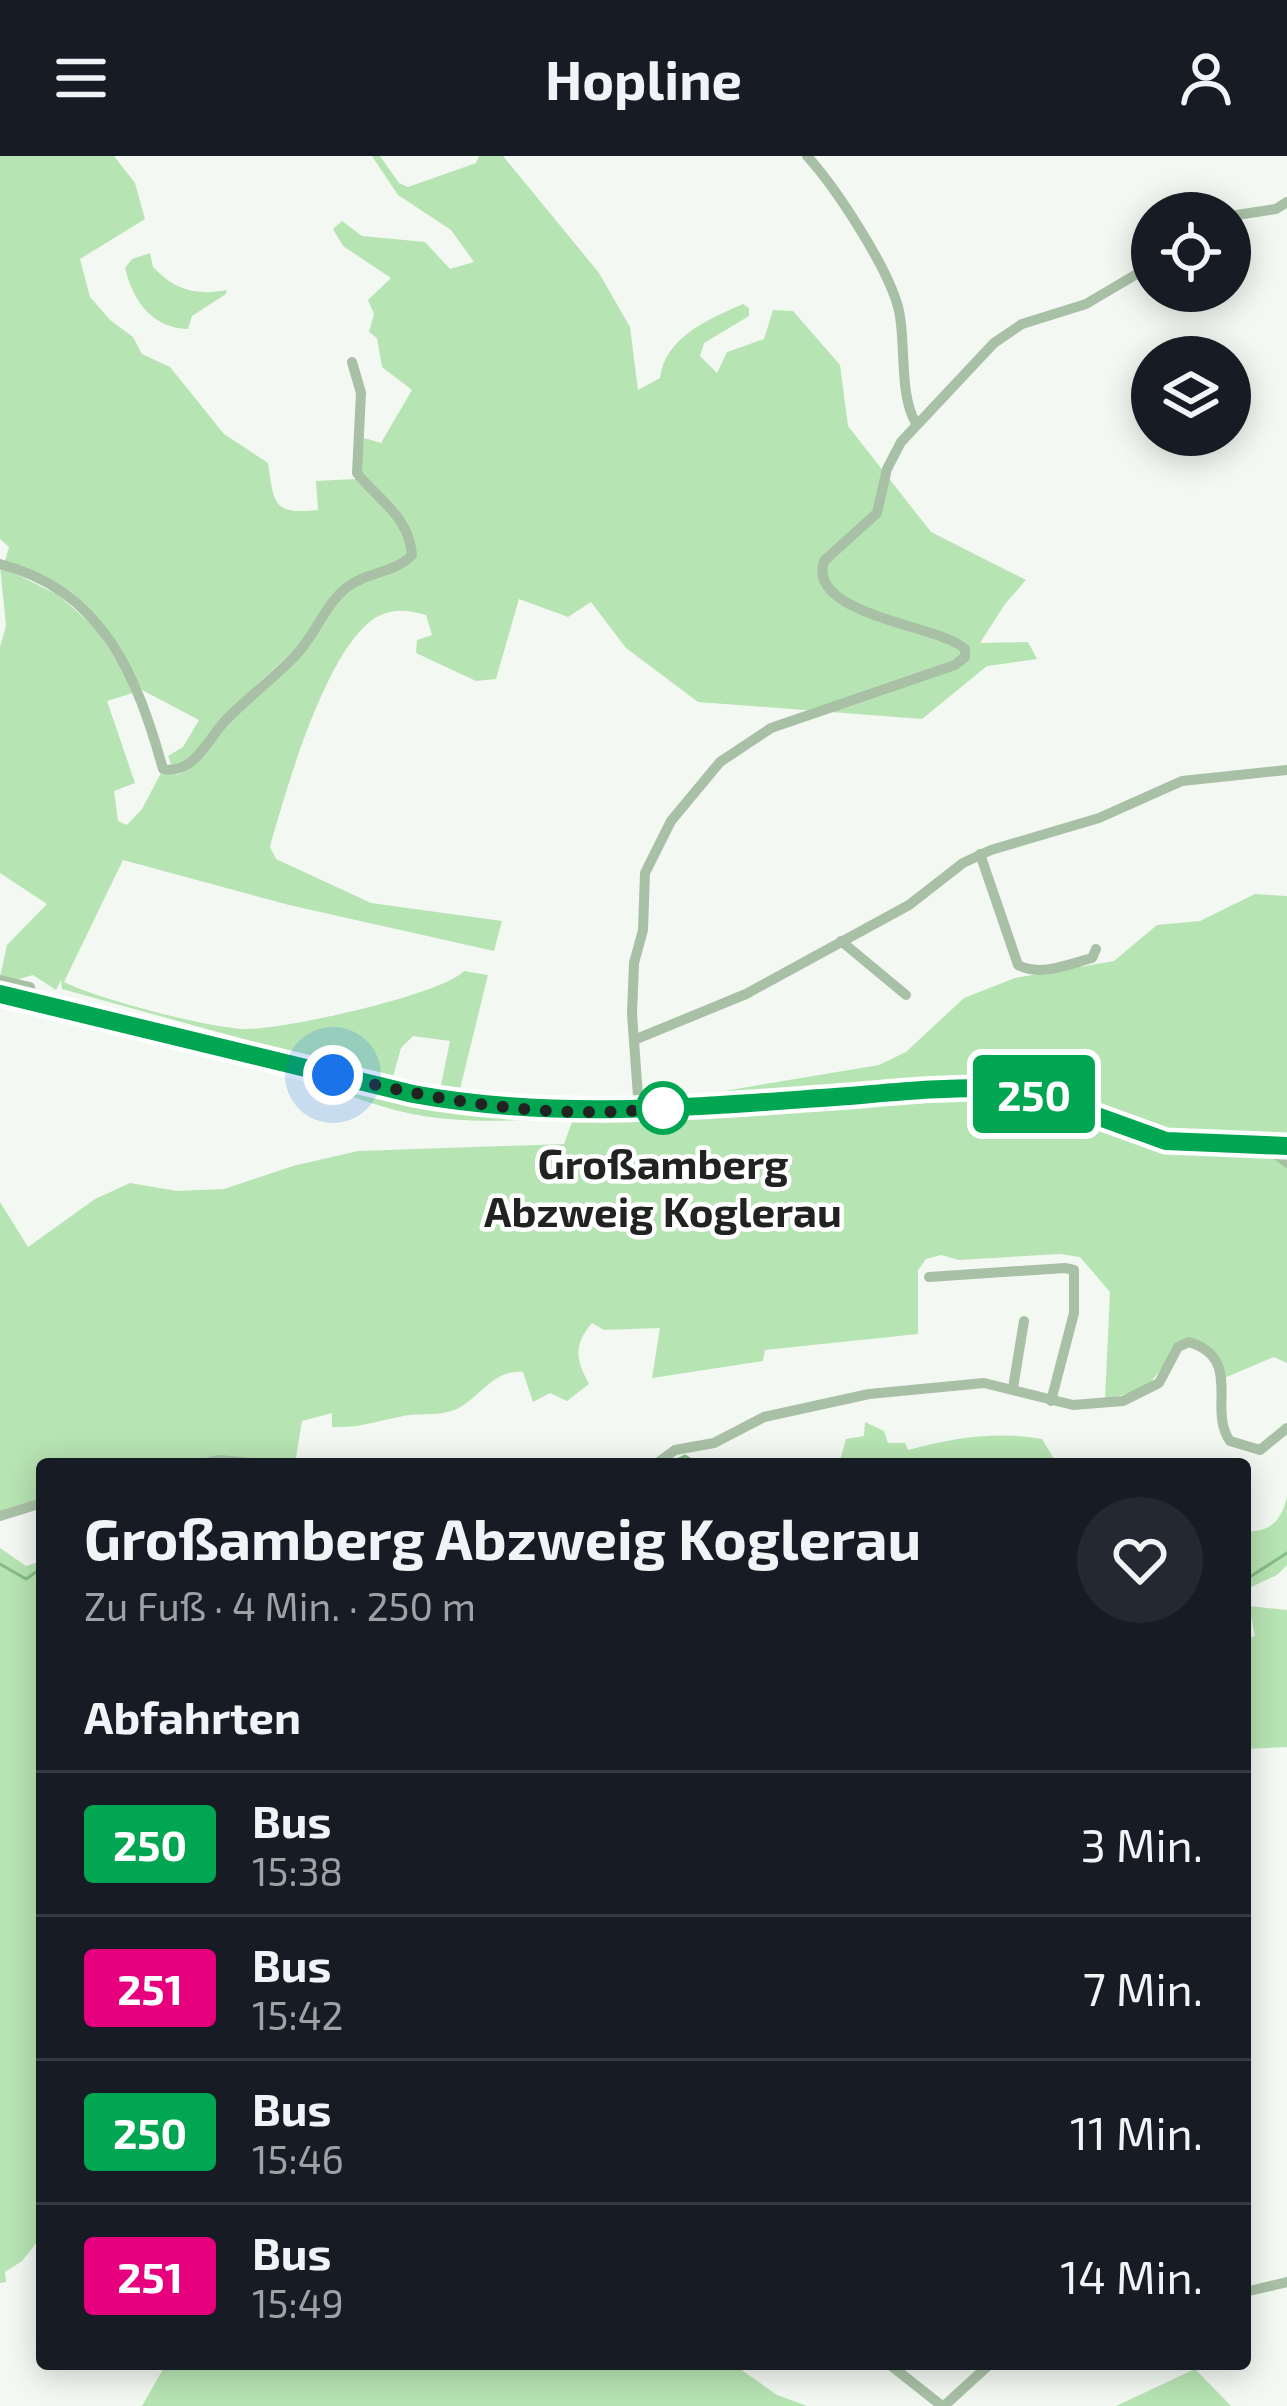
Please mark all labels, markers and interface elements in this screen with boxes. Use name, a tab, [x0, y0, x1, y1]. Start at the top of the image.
icon: menu	[48, 45, 114, 111]
icon: person	[1173, 45, 1239, 111]
text: Hopline	[545, 46, 742, 111]
map controls	[1131, 192, 1251, 456]
button: locate	[1131, 192, 1251, 312]
button: layers	[1131, 336, 1251, 456]
your location	[303, 1045, 363, 1105]
line badge: 250	[965, 1055, 1103, 1133]
text: 250	[997, 1069, 1071, 1119]
marker: Großamberg Abzweig Koglerau	[638, 1083, 688, 1133]
place label: Großamberg Abzweig Koglerau	[484, 1137, 842, 1235]
button: heart	[1077, 1497, 1203, 1623]
text: Großamberg Abzweig Koglerau	[84, 1503, 921, 1571]
text: Zu Fuß · 4 Min. · 250 m	[84, 1582, 476, 1629]
text: Abfahrten	[84, 1689, 301, 1743]
text: Bus	[252, 1793, 331, 1847]
text: 3 Min.	[1081, 1817, 1203, 1871]
text: 250	[113, 1819, 187, 1869]
text: 15:38	[252, 1847, 343, 1894]
text: Bus	[252, 1937, 331, 1991]
text: 7 Min.	[1083, 1961, 1203, 2015]
text: 251	[117, 1963, 183, 2013]
text: 15:42	[252, 1991, 344, 2038]
text: Bus	[252, 2081, 331, 2135]
text: 11 Min.	[1070, 2105, 1203, 2159]
text: 250	[113, 2107, 187, 2157]
text: 15:46	[252, 2135, 344, 2182]
text: Bus	[252, 2225, 331, 2279]
text: 14 Min.	[1060, 2249, 1203, 2303]
text: 251	[117, 2251, 183, 2301]
text: 15:49	[252, 2279, 344, 2326]

